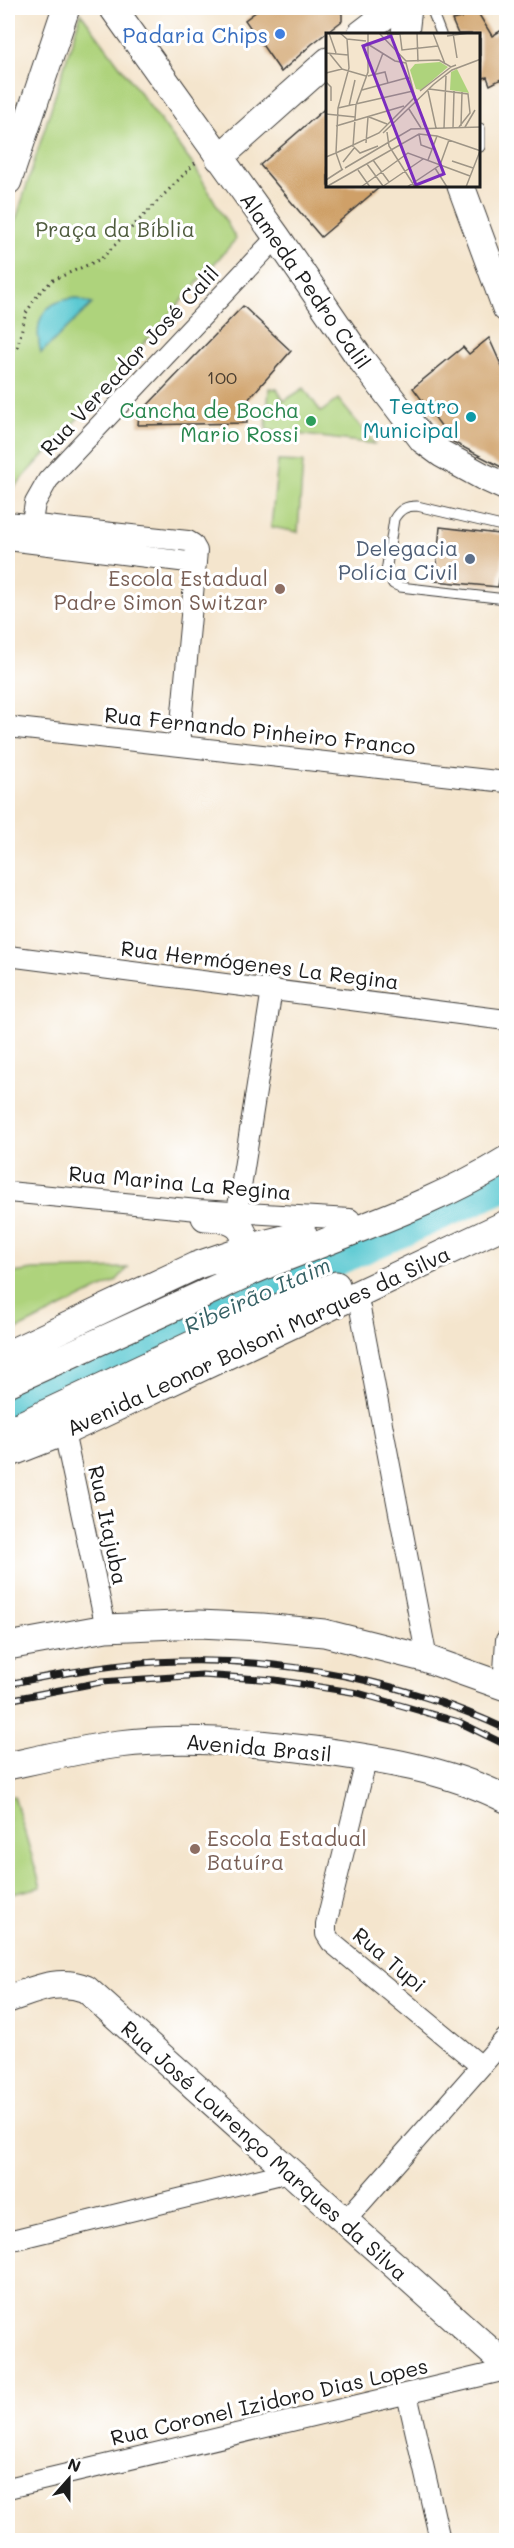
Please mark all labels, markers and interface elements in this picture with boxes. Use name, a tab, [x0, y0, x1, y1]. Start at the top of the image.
place label: Padaria Chips	[122, 21, 268, 48]
marker: Padaria Chips	[273, 27, 287, 41]
inset map	[326, 33, 481, 188]
street label: Alameda Pedro Calil	[235, 186, 377, 374]
park label: Praça da Bíblia	[35, 215, 195, 242]
street label: Rua Vereador José Calil	[34, 259, 224, 461]
house number: 100	[207, 365, 237, 389]
place label: Teatro Municipal	[363, 392, 459, 443]
place label: Cancha de Bocha Mario Rossi	[119, 396, 299, 447]
marker: Teatro Municipal	[464, 410, 478, 424]
marker: Cancha de Bocha Mario Rossi	[304, 414, 318, 428]
place label: Delegacia Polícia Civil	[338, 534, 458, 585]
marker: Delegacia Polícia Civil	[463, 552, 477, 566]
place label: Escola Estadual Padre Simon Switzar	[54, 564, 268, 615]
marker: Escola Estadual Padre Simon Switzar	[273, 582, 287, 596]
street label: Rua Fernando Pinheiro Franco	[103, 700, 417, 760]
street label: Rua Hermógenes La Regina	[119, 934, 401, 994]
street label: Rua Marina La Regina	[67, 1159, 293, 1205]
street label: Avenida Leonor Bolsoni Marques da Silva	[62, 1239, 454, 1441]
water label: Ribeirão Itaim	[179, 1250, 335, 1340]
street label: Rua Itajuba	[83, 1463, 135, 1587]
street label: Avenida Brasil	[185, 1727, 333, 1767]
place label: Escola Estadual Batuíra	[207, 1824, 367, 1875]
marker: Escola Estadual Batuíra	[188, 1842, 202, 1856]
street label: Rua Tupi	[348, 1921, 432, 1997]
street label: Rua José Lourenço Marques da Silva	[116, 2014, 414, 2286]
street label: Rua Coronel Izidoro Dias Lopes	[108, 2351, 430, 2451]
north arrow	[39, 2449, 99, 2509]
text: N	[65, 2453, 84, 2477]

